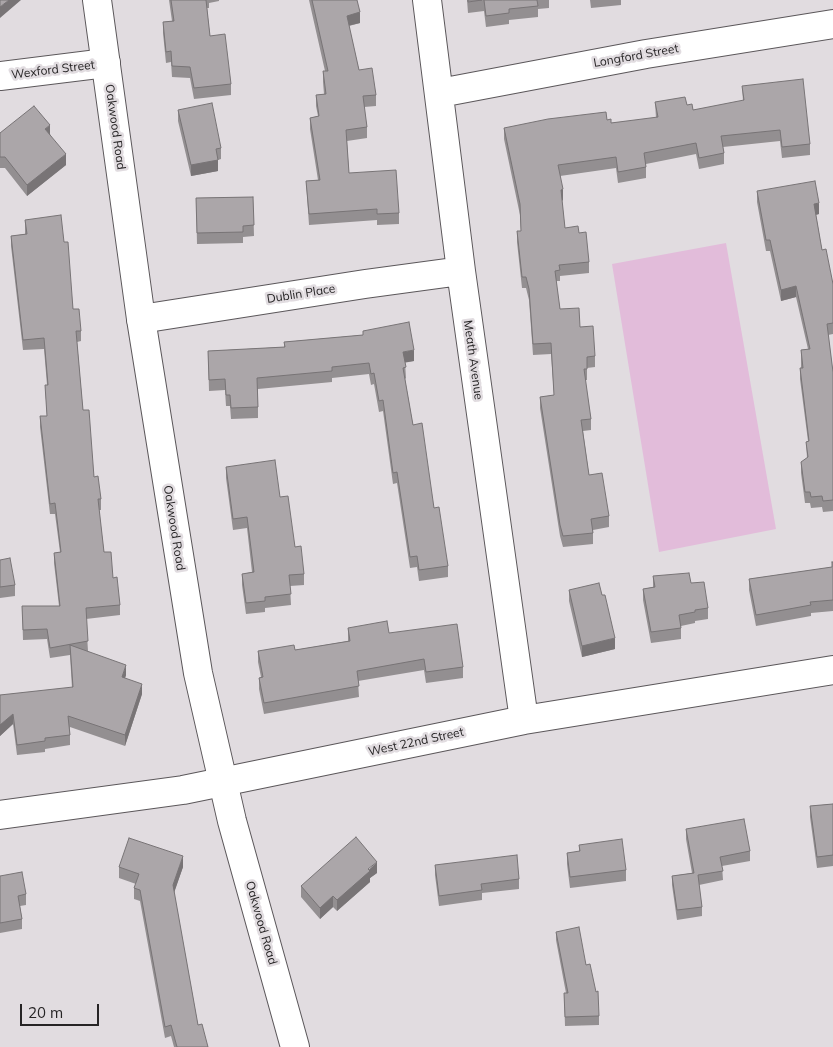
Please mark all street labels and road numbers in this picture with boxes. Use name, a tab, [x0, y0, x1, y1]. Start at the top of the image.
street label: Longford Street	[592, 41, 680, 71]
street label: Wexford Street	[10, 58, 96, 82]
street label: Oakwood Road	[102, 83, 128, 171]
street label: Dublin Place	[266, 281, 336, 307]
street label: Meath Avenue	[460, 319, 486, 401]
street label: Oakwood Road	[160, 484, 188, 572]
street label: West 22nd Street	[367, 725, 465, 759]
street label: Oakwood Road	[242, 880, 280, 966]

